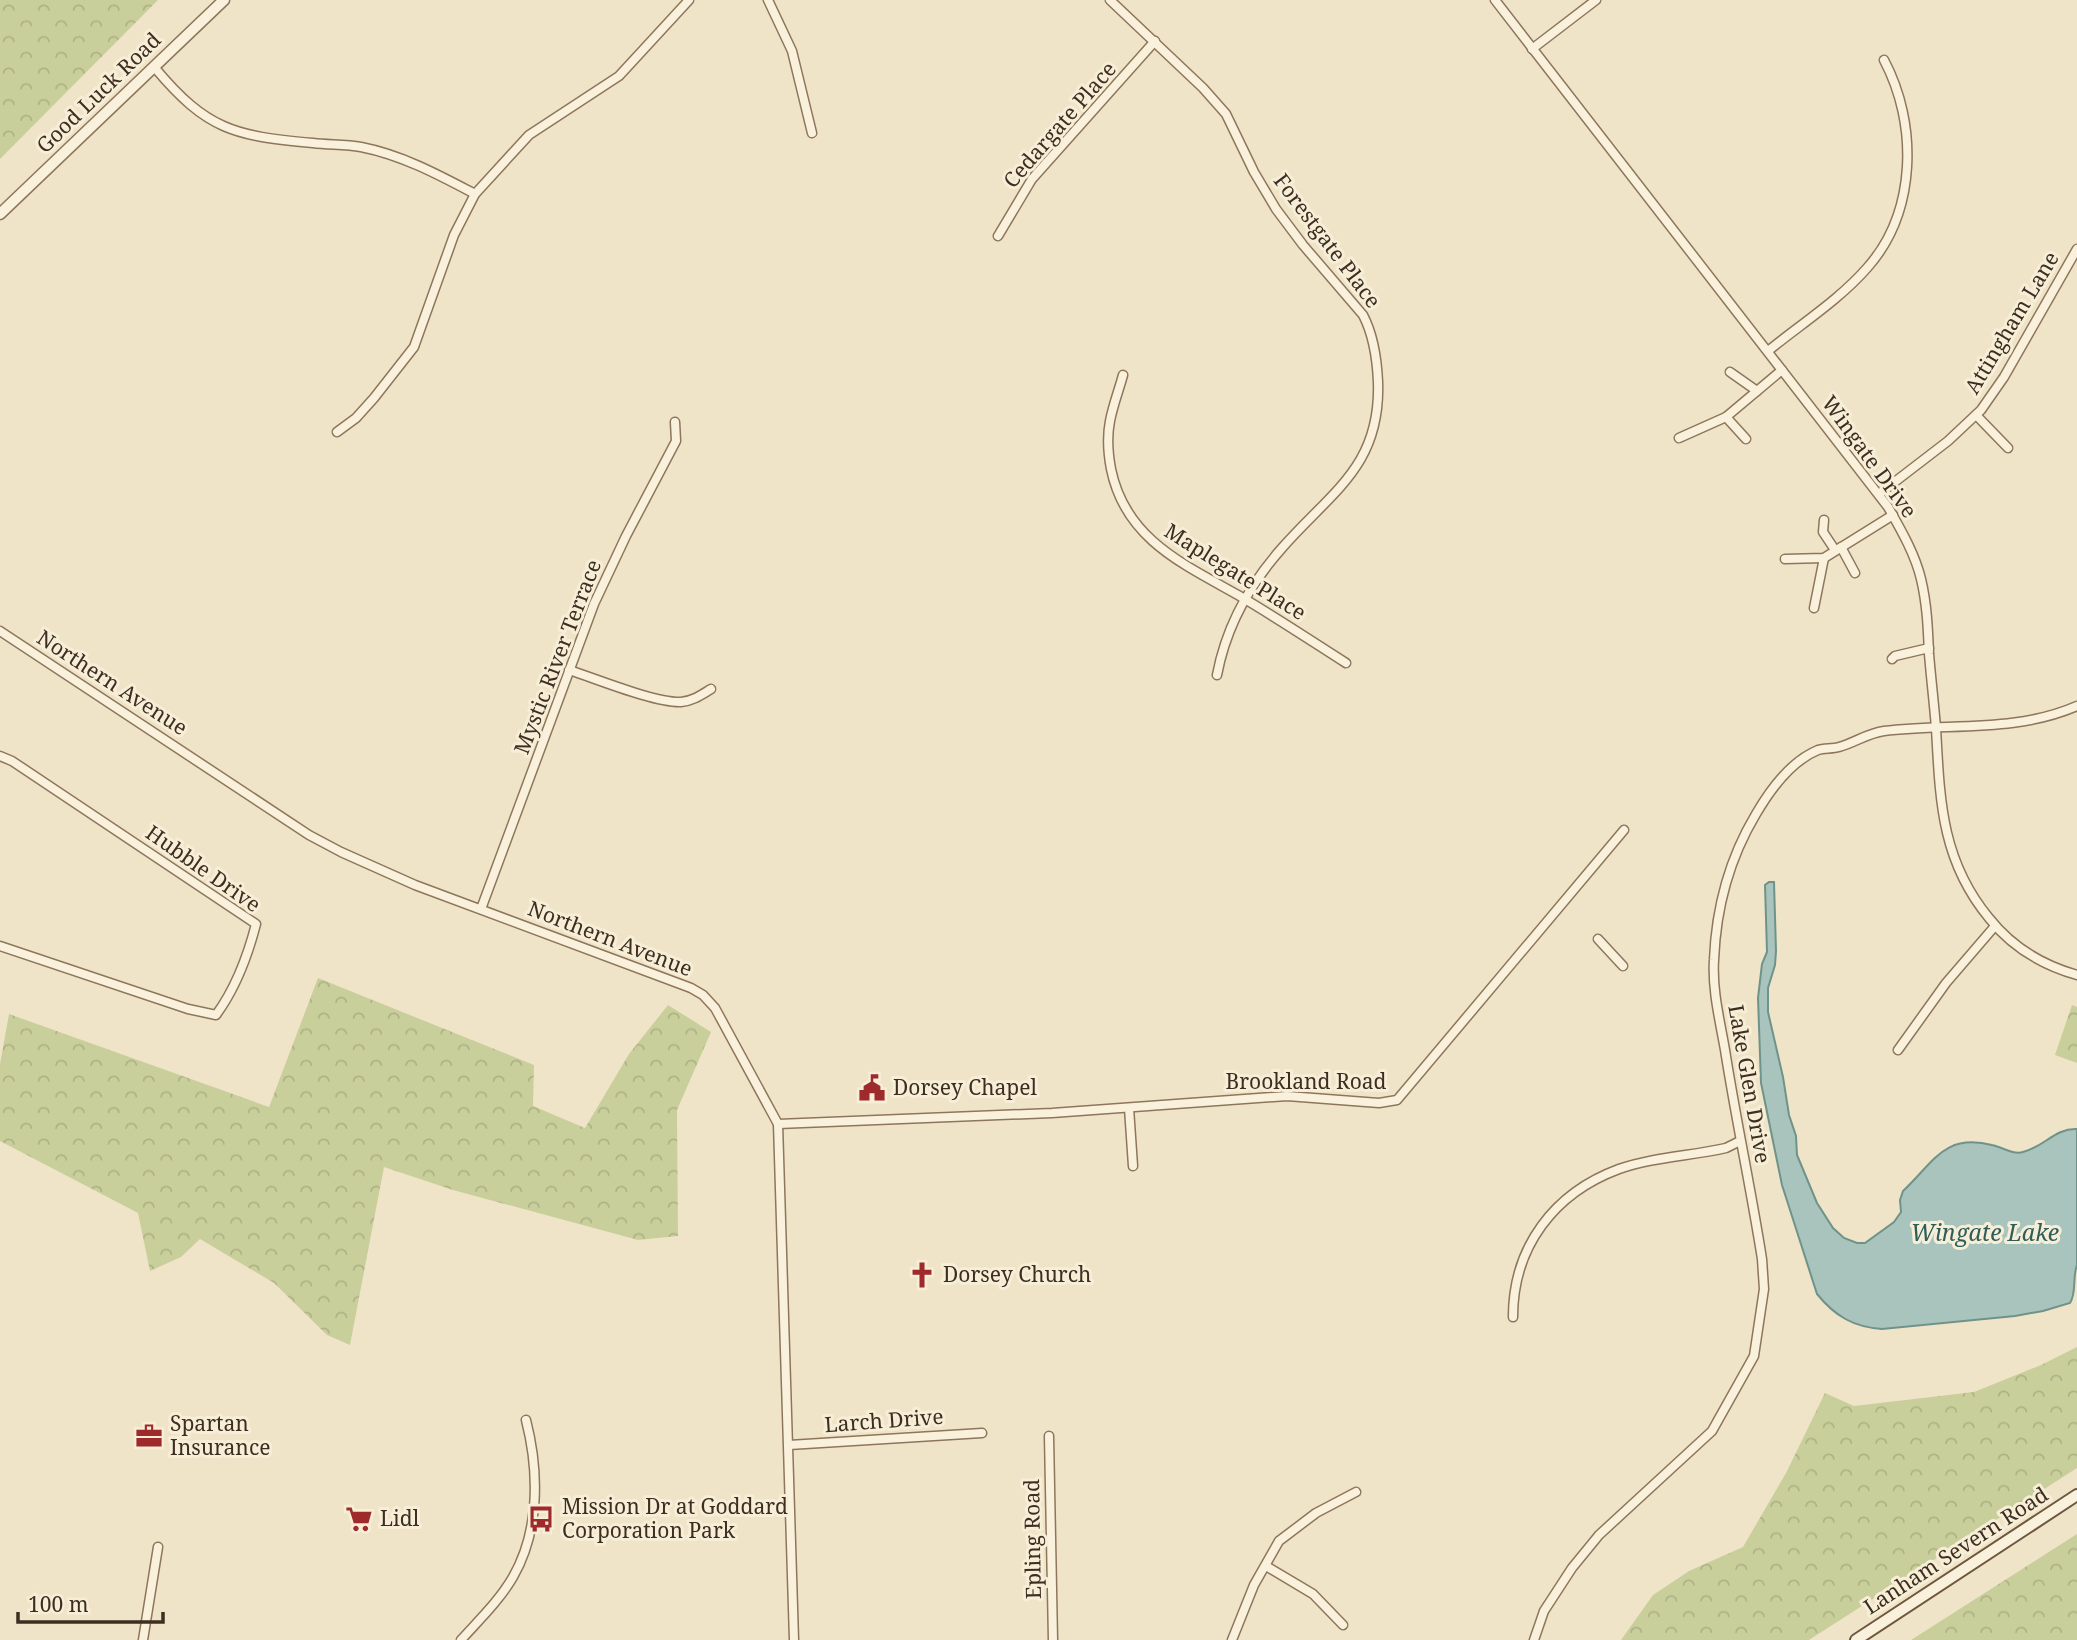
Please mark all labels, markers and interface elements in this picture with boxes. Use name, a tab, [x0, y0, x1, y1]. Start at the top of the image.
street label: Good Luck Road	[30, 26, 167, 159]
street label: Cedargate Place	[997, 55, 1122, 193]
street label: Forestgate Place	[1268, 168, 1388, 313]
street label: Attingham Lane	[1958, 246, 2065, 399]
street label: Wingate Drive	[1816, 390, 1924, 523]
street label: Maplegate Place	[1159, 516, 1312, 626]
street label: Mystic River Terrace	[507, 555, 607, 758]
street label: Northern Avenue	[32, 623, 193, 741]
street label: Hubble Drive	[141, 818, 267, 918]
street label: Northern Avenue	[524, 894, 697, 982]
street label: Lake Glen Drive	[1722, 1002, 1778, 1165]
street label: Brookland Road	[1226, 1067, 1387, 1095]
public building icon: Dorsey Chapel	[857, 1073, 887, 1103]
place label: Dorsey Chapel	[893, 1073, 1037, 1101]
water label: Wingate Lake	[1911, 1216, 2059, 1248]
church icon: Dorsey Church	[907, 1260, 937, 1290]
place label: Dorsey Church	[943, 1260, 1091, 1288]
street label: Larch Drive	[823, 1402, 944, 1438]
place label: Spartan Insurance	[170, 1409, 270, 1461]
office icon: Spartan Insurance	[134, 1421, 164, 1451]
street label: Epling Road	[1017, 1479, 1047, 1599]
street label: Lanham Severn Road	[1858, 1480, 2053, 1620]
place label: Mission Dr at Goddard Corporation Park	[562, 1492, 788, 1544]
supermarket icon: Lidl	[344, 1504, 374, 1534]
place label: Lidl	[380, 1504, 420, 1532]
bus stop icon: Mission Dr at Goddard Corporation Park	[526, 1504, 556, 1534]
scale bar	[18, 1580, 163, 1624]
text: 100 m	[28, 1590, 89, 1618]

